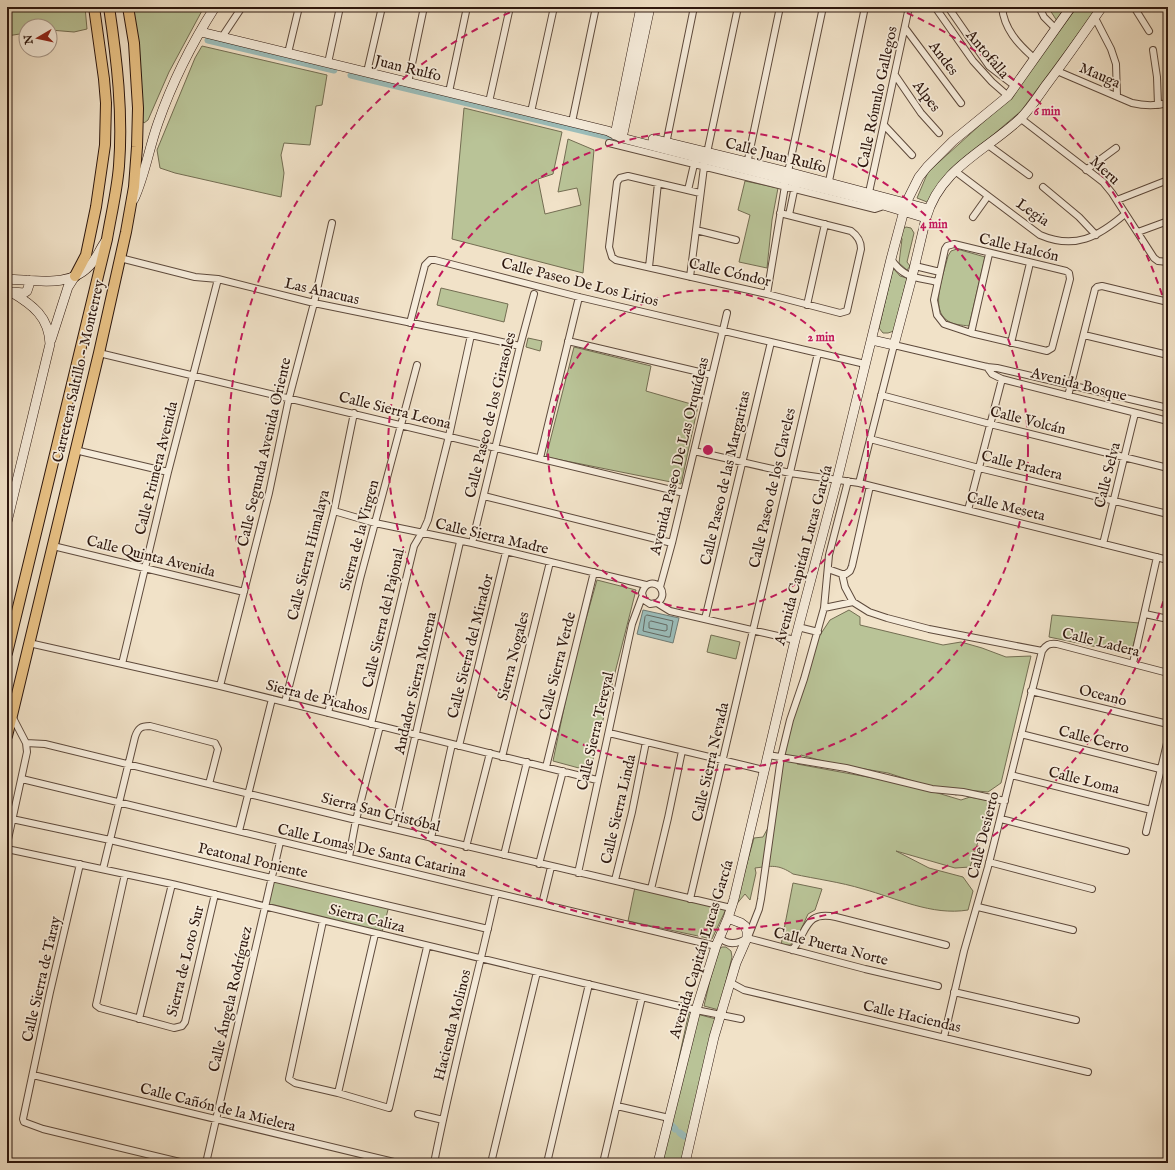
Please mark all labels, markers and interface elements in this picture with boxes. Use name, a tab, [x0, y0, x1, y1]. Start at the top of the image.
north arrow	[18, 18, 58, 58]
street label: Calle Rómulo Gallegos	[853, 24, 902, 170]
street label: Antofalla	[961, 25, 1014, 83]
text: N	[21, 33, 37, 46]
street label: Andes	[924, 36, 963, 79]
street label: Juan Rulfo	[371, 51, 443, 86]
street label: Mauga	[1076, 58, 1124, 93]
street label: Alpes	[908, 76, 945, 116]
text: 6 min	[1034, 104, 1061, 119]
street label: Calle Juan Rulfo	[723, 134, 828, 177]
street label: Meru	[1086, 152, 1124, 189]
street label: Legia	[1012, 194, 1053, 231]
text: 4 min	[920, 217, 948, 232]
street label: Calle Halcón	[977, 229, 1061, 266]
street label: Calle Paseo De Los Lirios	[499, 254, 660, 311]
street label: Calle Cóndor	[687, 254, 773, 291]
street label: Las Anacuas	[283, 274, 361, 309]
street label: Carretera Saltillo - Monterrey	[48, 277, 109, 464]
street label: Calle Paseo de los Girasoles	[461, 330, 520, 500]
text: 2 min	[807, 330, 835, 345]
street label: Avenida Paseo De Las Orquídeas	[645, 355, 713, 558]
street label: Calle Segunda Avenida Oriente	[233, 356, 296, 549]
street label: Avenida Bosque	[1028, 363, 1129, 406]
street label: Calle Sierra Leona	[337, 387, 453, 434]
street label: Calle Paseo de las Margaritas	[696, 389, 755, 567]
street label: Calle Primera Avenida	[131, 399, 182, 537]
street label: Calle Volcán	[988, 402, 1068, 439]
street label: Calle Paseo de los Claveles	[745, 406, 800, 570]
street label: Calle Selva	[1090, 440, 1125, 510]
centre of rings	[701, 443, 715, 457]
street label: Calle Pradera	[979, 446, 1065, 485]
street label: Avenida Capitán Lucas García	[770, 462, 837, 648]
street label: Sierra de la Virgen	[336, 478, 383, 592]
street label: Calle Sierra Himalaya	[283, 487, 334, 622]
street label: Calle Meseta	[965, 488, 1048, 526]
street label: Calle Sierra Madre	[433, 514, 551, 559]
street label: Calle Quinta Avenida	[84, 531, 218, 582]
street label: Calle Sierra del Pajonal	[358, 546, 409, 690]
street label: Calle Sierra del Mirador	[443, 571, 498, 721]
street label: Andador Sierra Morena	[390, 610, 441, 757]
street label: Sierra Nogales	[493, 610, 534, 702]
street label: Calle Sierra Verde	[535, 610, 580, 722]
street label: Calle Ladera	[1060, 624, 1142, 661]
street label: Calle Sierra Tereyal	[573, 669, 619, 792]
street label: Sierra de Picahos	[264, 676, 370, 719]
street label: Oceano	[1077, 680, 1129, 711]
street label: Calle Sierra Nevada	[688, 700, 734, 824]
street label: Calle Cerro	[1057, 722, 1131, 757]
street label: Calle Sierra Linda	[597, 752, 640, 866]
street label: Calle Loma	[1046, 762, 1122, 799]
street label: Sierra San Cristóbal	[319, 789, 443, 837]
street label: Calle Desierto	[963, 790, 1003, 881]
street label: Calle Lomas De Santa Catarina	[276, 820, 469, 882]
street label: Peatonal Poniente	[196, 839, 310, 882]
street label: Avenida Capitán Lucas García	[665, 857, 738, 1042]
street label: Sierra Caliza	[327, 900, 408, 937]
street label: Sierra de Loto Sur	[163, 903, 209, 1019]
street label: Calle Sierra de Taray	[18, 914, 65, 1044]
street label: Calle Puerta Norte	[772, 923, 890, 970]
street label: Calle Ángela Rodríguez	[204, 924, 257, 1074]
street label: Hacienda Molinos	[429, 968, 475, 1083]
street label: Calle Haciendas	[861, 996, 963, 1037]
street label: Calle Cañón de la Mielera	[138, 1079, 298, 1136]

